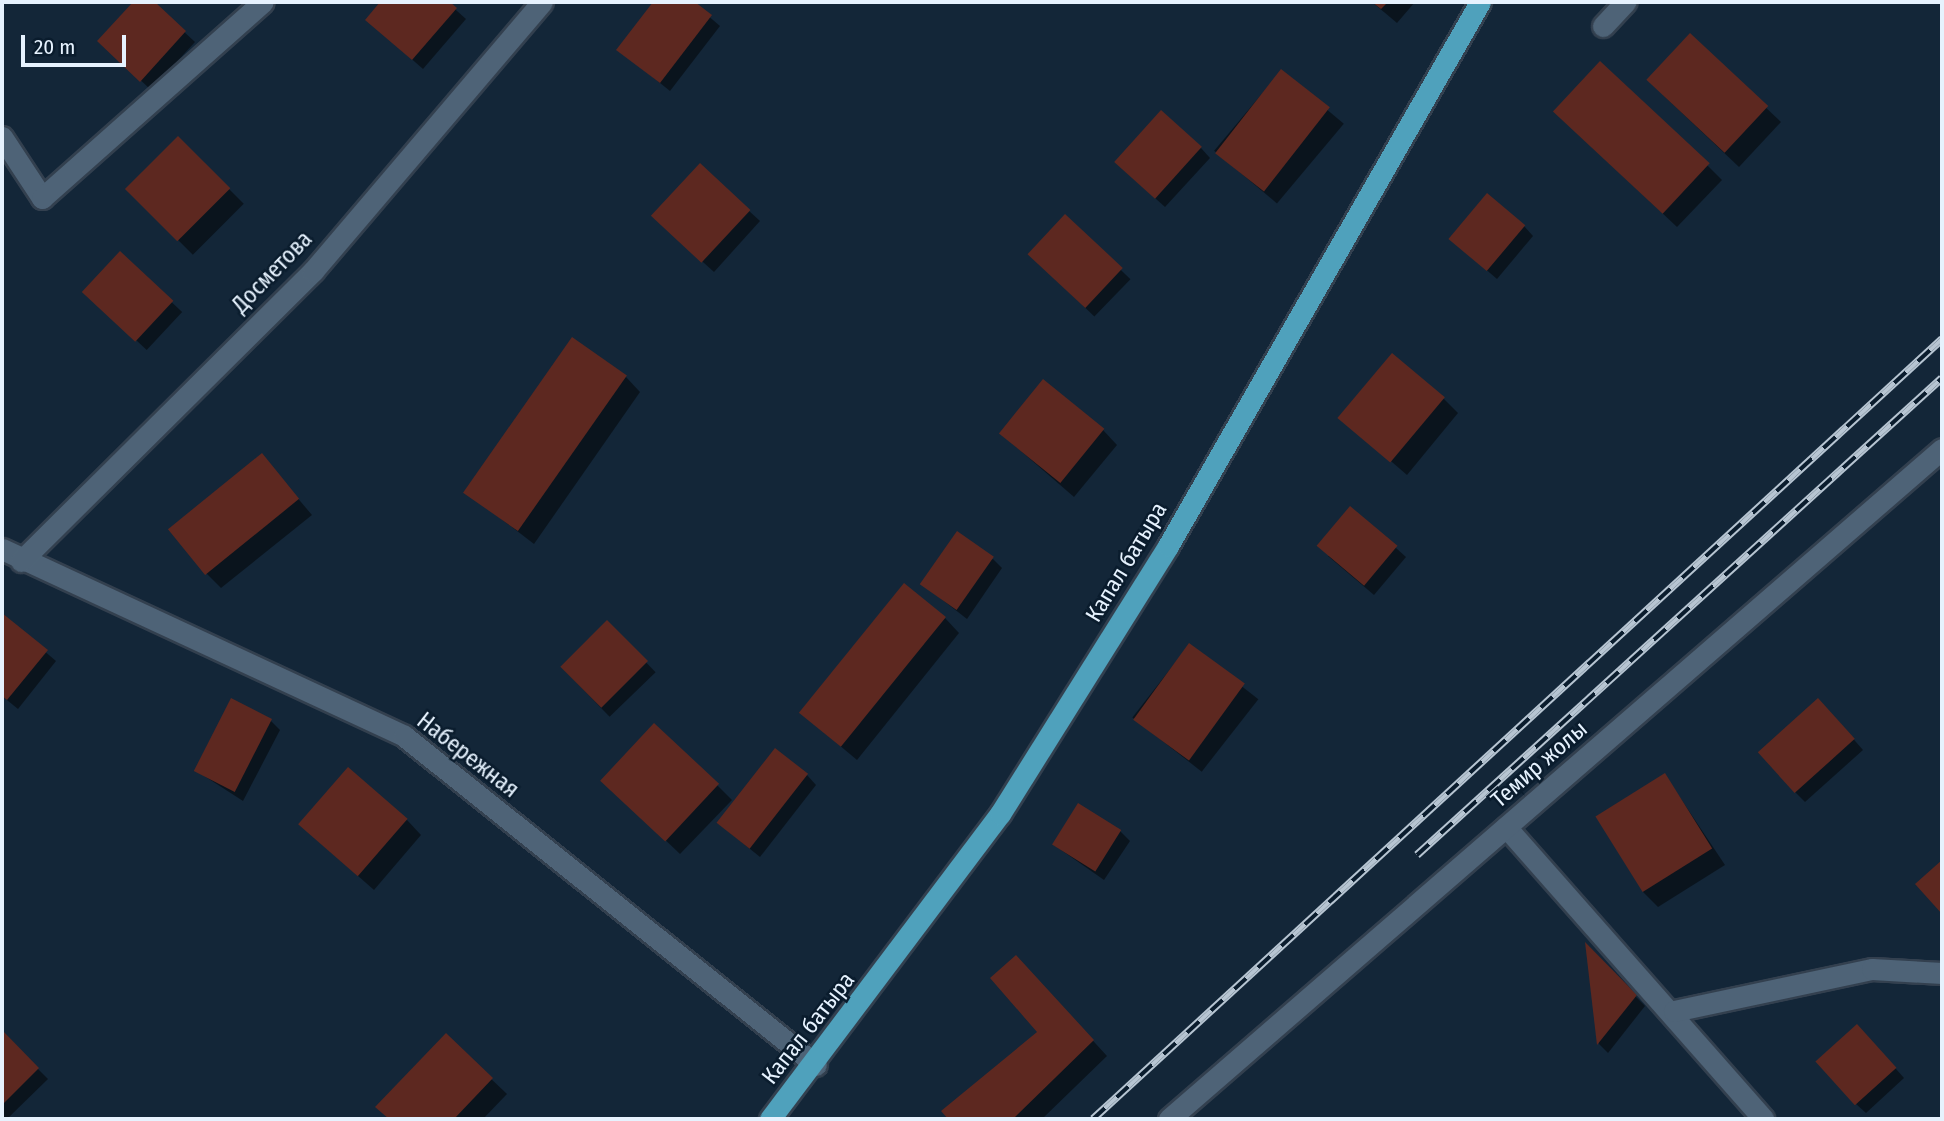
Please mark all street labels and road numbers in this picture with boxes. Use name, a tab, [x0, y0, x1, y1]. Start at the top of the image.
street label: Досметова	[226, 225, 318, 319]
street label: Капал батыра	[1080, 497, 1172, 627]
street label: Набережная	[412, 707, 524, 803]
street label: Темир жолы	[1485, 715, 1593, 813]
street label: Капал батыра	[756, 966, 860, 1090]

